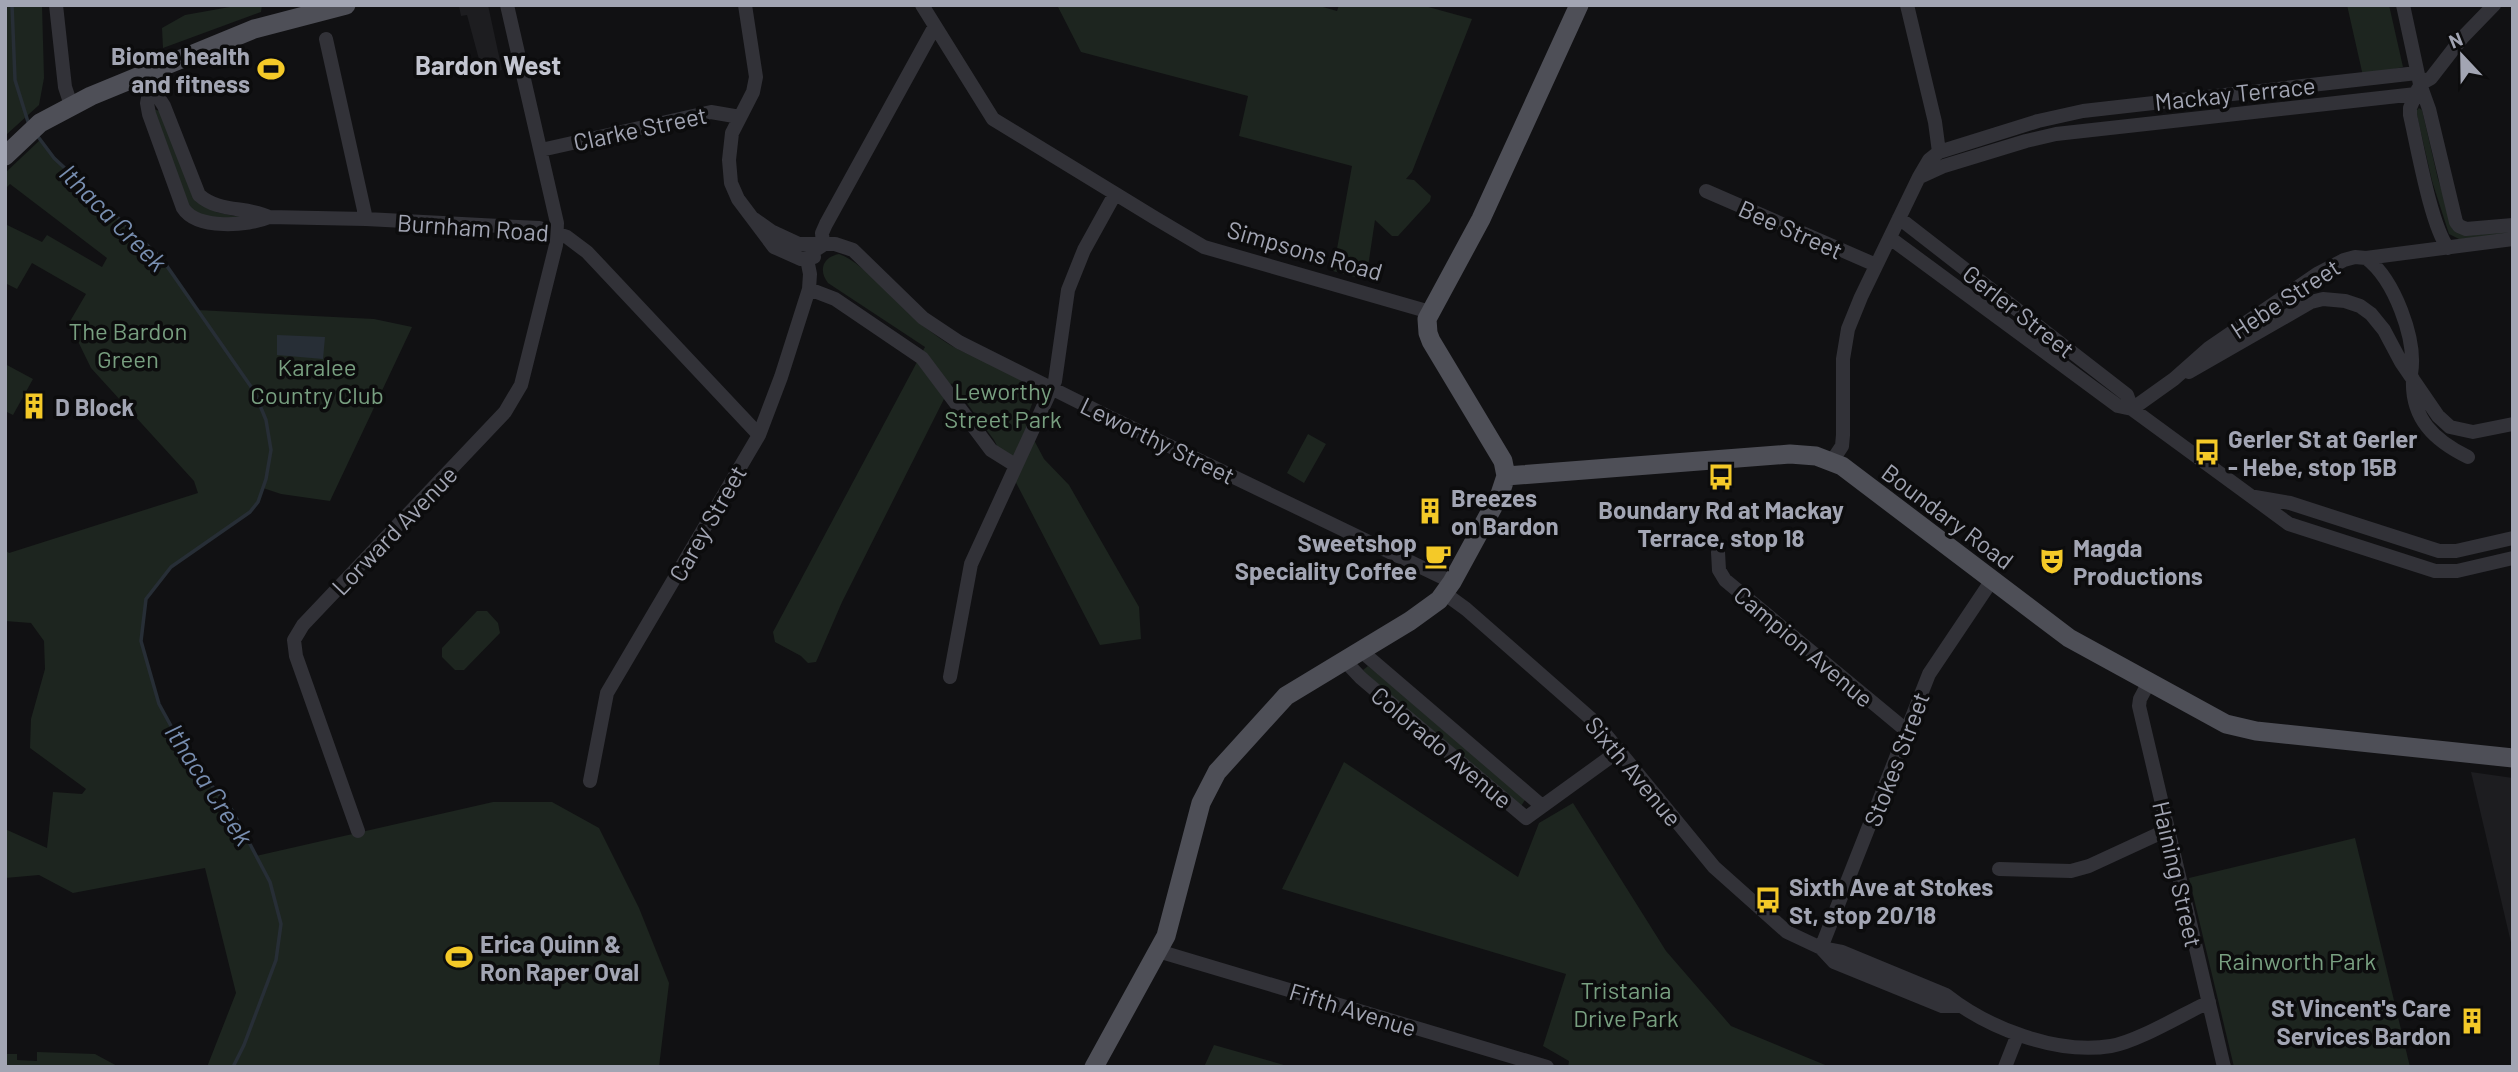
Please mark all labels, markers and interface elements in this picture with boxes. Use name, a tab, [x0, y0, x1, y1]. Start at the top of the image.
north arrow	[2427, 21, 2497, 91]
text: N	[2445, 27, 2466, 53]
place label: Biome health and fitness	[111, 41, 250, 98]
district label: Bardon West	[415, 49, 561, 80]
sports icon: Biome health and fitness	[256, 54, 286, 84]
street label: Mackay Terrace	[2153, 70, 2317, 116]
street label: Clarke Street	[571, 100, 709, 156]
water label: Ithaca Creek	[54, 157, 174, 277]
street label: Bee Street	[1734, 193, 1848, 265]
street label: Burnham Road	[396, 207, 550, 247]
street label: Simpsons Road	[1224, 214, 1386, 286]
street label: Hebe Street	[2225, 252, 2345, 344]
street label: Gerler Street	[1957, 258, 2081, 364]
park label: The Bardon Green	[69, 316, 187, 373]
park label: Karalee Country Club	[250, 352, 384, 409]
park label: Leworthy Street Park	[944, 376, 1062, 433]
street label: Leworthy Street	[1076, 390, 1240, 490]
building icon: D Block	[19, 391, 49, 421]
place label: D Block	[55, 392, 135, 421]
place label: Gerler St at Gerler - Hebe, stop 15B	[2228, 424, 2418, 481]
bus stop icon: Gerler St at Gerler - Hebe, stop 15B	[2192, 437, 2222, 467]
street label: Boundary Road	[1876, 457, 2020, 575]
street label: Lorward Avenue	[325, 459, 463, 601]
street label: Carey Street	[662, 460, 752, 586]
bus stop icon: Boundary Rd at Mackay Terrace, stop 18	[1706, 462, 1736, 492]
place label: Breezes on Bardon	[1451, 483, 1559, 540]
place label: Boundary Rd at Mackay Terrace, stop 18	[1598, 495, 1844, 552]
building icon: Breezes on Bardon	[1415, 496, 1445, 526]
place label: Sweetshop Speciality Coffee	[1235, 528, 1417, 585]
place label: Magda Productions	[2073, 533, 2203, 590]
cafe icon: Sweetshop Speciality Coffee	[1423, 541, 1453, 571]
theatre icon: Magda Productions	[2037, 546, 2067, 576]
street label: Campion Avenue	[1728, 579, 1880, 713]
street label: Colorado Avenue	[1366, 680, 1518, 814]
street label: Stokes Street	[1857, 688, 1935, 830]
street label: Sixth Avenue	[1580, 710, 1688, 832]
water label: Ithaca Creek	[159, 717, 261, 851]
street label: Haining Street	[2147, 798, 2209, 950]
place label: Sixth Ave at Stokes St, stop 20/18	[1789, 872, 1993, 929]
bus stop icon: Sixth Ave at Stokes St, stop 20/18	[1753, 885, 1783, 915]
place label: Erica Quinn & Ron Raper Oval	[480, 929, 639, 986]
sports icon: Erica Quinn & Ron Raper Oval	[444, 942, 474, 972]
park label: Rainworth Park	[2218, 946, 2376, 975]
park label: Tristania Drive Park	[1573, 975, 1679, 1032]
street label: Fifth Avenue	[1286, 976, 1420, 1042]
place label: St Vincent's Care Services Bardon	[2271, 993, 2451, 1050]
building icon: St Vincent's Care Services Bardon	[2457, 1006, 2487, 1036]

